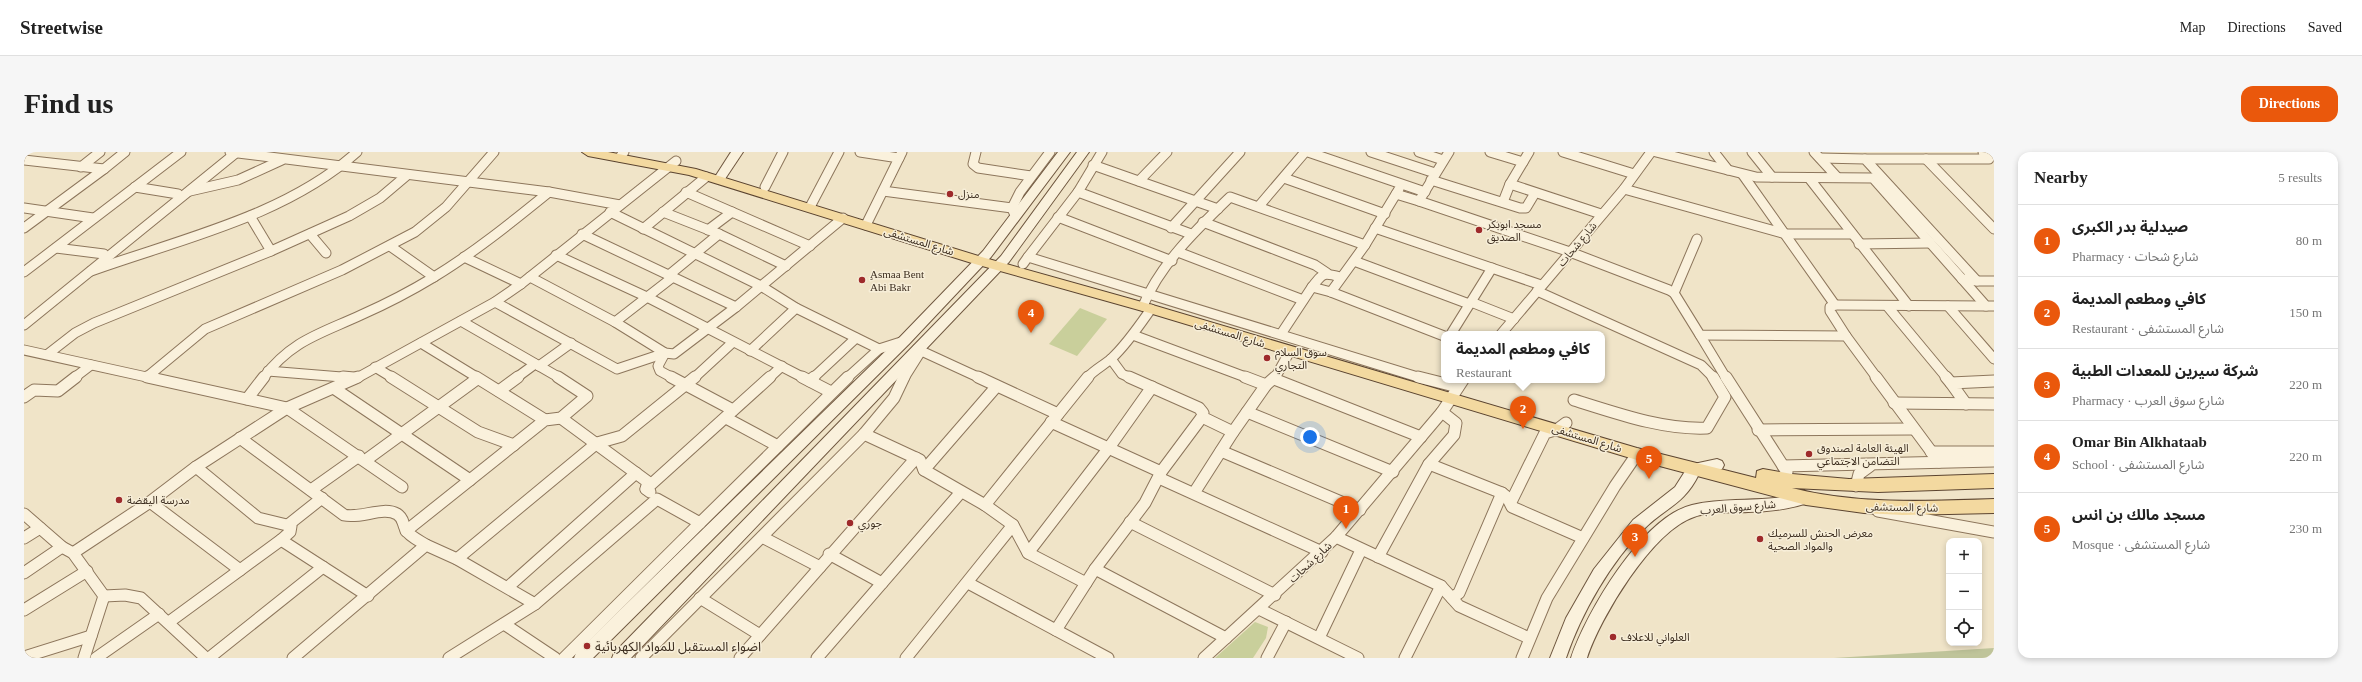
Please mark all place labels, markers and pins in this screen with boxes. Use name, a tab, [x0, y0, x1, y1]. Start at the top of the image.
place label: منزل	[958, 188, 980, 201]
marker: منزل	[945, 189, 955, 199]
place label: مسجد ابوبكر الصديق	[1486, 218, 1542, 244]
marker: مسجد ابوبكر الصديق	[1474, 225, 1484, 235]
place label: ِAsmaa Bent Abi Bakr	[870, 268, 924, 293]
marker: ِAsmaa Bent Abi Bakr	[857, 275, 867, 285]
pin: 4	[1018, 300, 1044, 333]
place label: سوق السلام التجاري	[1275, 346, 1327, 375]
marker: سوق السلام التجاري	[1262, 353, 1272, 363]
pin: 2	[1510, 396, 1536, 429]
place label: الهيئة العامة لصندوق التضامن الاجتماعي	[1817, 442, 1909, 471]
pin: 5	[1636, 446, 1662, 479]
marker: الهيئة العامة لصندوق التضامن الاجتماعي	[1804, 449, 1814, 459]
place label: مدرسة اليقضة	[127, 494, 190, 507]
marker: مدرسة اليقضة	[114, 495, 124, 505]
pin: 1	[1333, 496, 1359, 529]
place label: جوري	[858, 517, 883, 533]
marker: جوري	[845, 518, 855, 528]
pin: 3	[1622, 524, 1648, 557]
place label: معرض الحنش للسرميك والمواد الصحية	[1768, 527, 1873, 553]
marker: معرض الحنش للسرميك والمواد الصحية	[1755, 534, 1765, 544]
place label: العلواني للاعلاف	[1621, 631, 1690, 647]
marker: العلواني للاعلاف	[1608, 632, 1618, 642]
place label: اضواء المستقبل للمواد الكهربائية	[595, 639, 761, 655]
marker: اضواء المستقبل للمواد الكهربائية	[582, 641, 592, 651]

